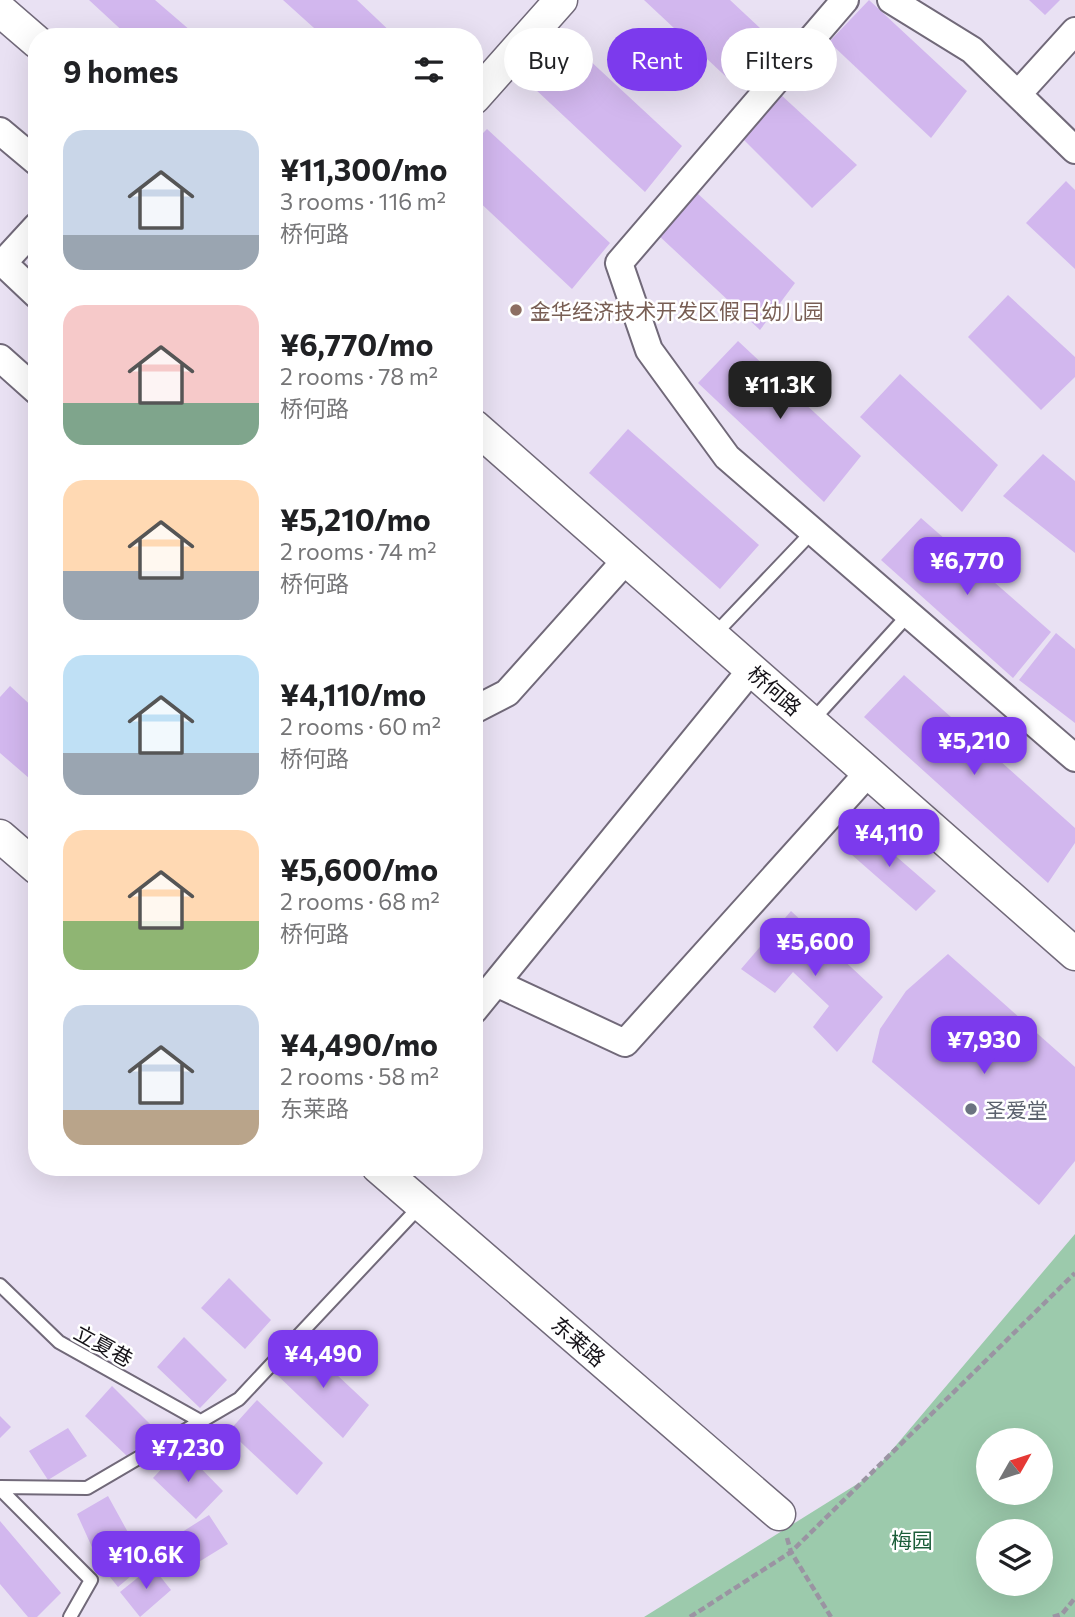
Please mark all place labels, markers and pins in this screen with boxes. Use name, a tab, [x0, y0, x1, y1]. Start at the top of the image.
place label: 金华经济技术开发区假日幼儿园	[530, 298, 824, 323]
marker: 金华经济技术开发区假日幼儿园	[508, 302, 524, 318]
pin: ¥11.3K	[723, 362, 837, 421]
pin: ¥6,770	[910, 538, 1024, 597]
pin: ¥5,210	[917, 718, 1031, 777]
pin: ¥4,110	[832, 810, 946, 869]
pin: ¥5,600	[758, 918, 872, 978]
pin: ¥7,930	[927, 1016, 1041, 1076]
place label: 圣爱堂	[985, 1097, 1048, 1122]
marker: 圣爱堂	[963, 1101, 979, 1117]
pin: ¥4,490	[266, 1330, 380, 1390]
pin: ¥7,230	[131, 1424, 245, 1484]
pin: ¥10.6K	[89, 1532, 203, 1591]

